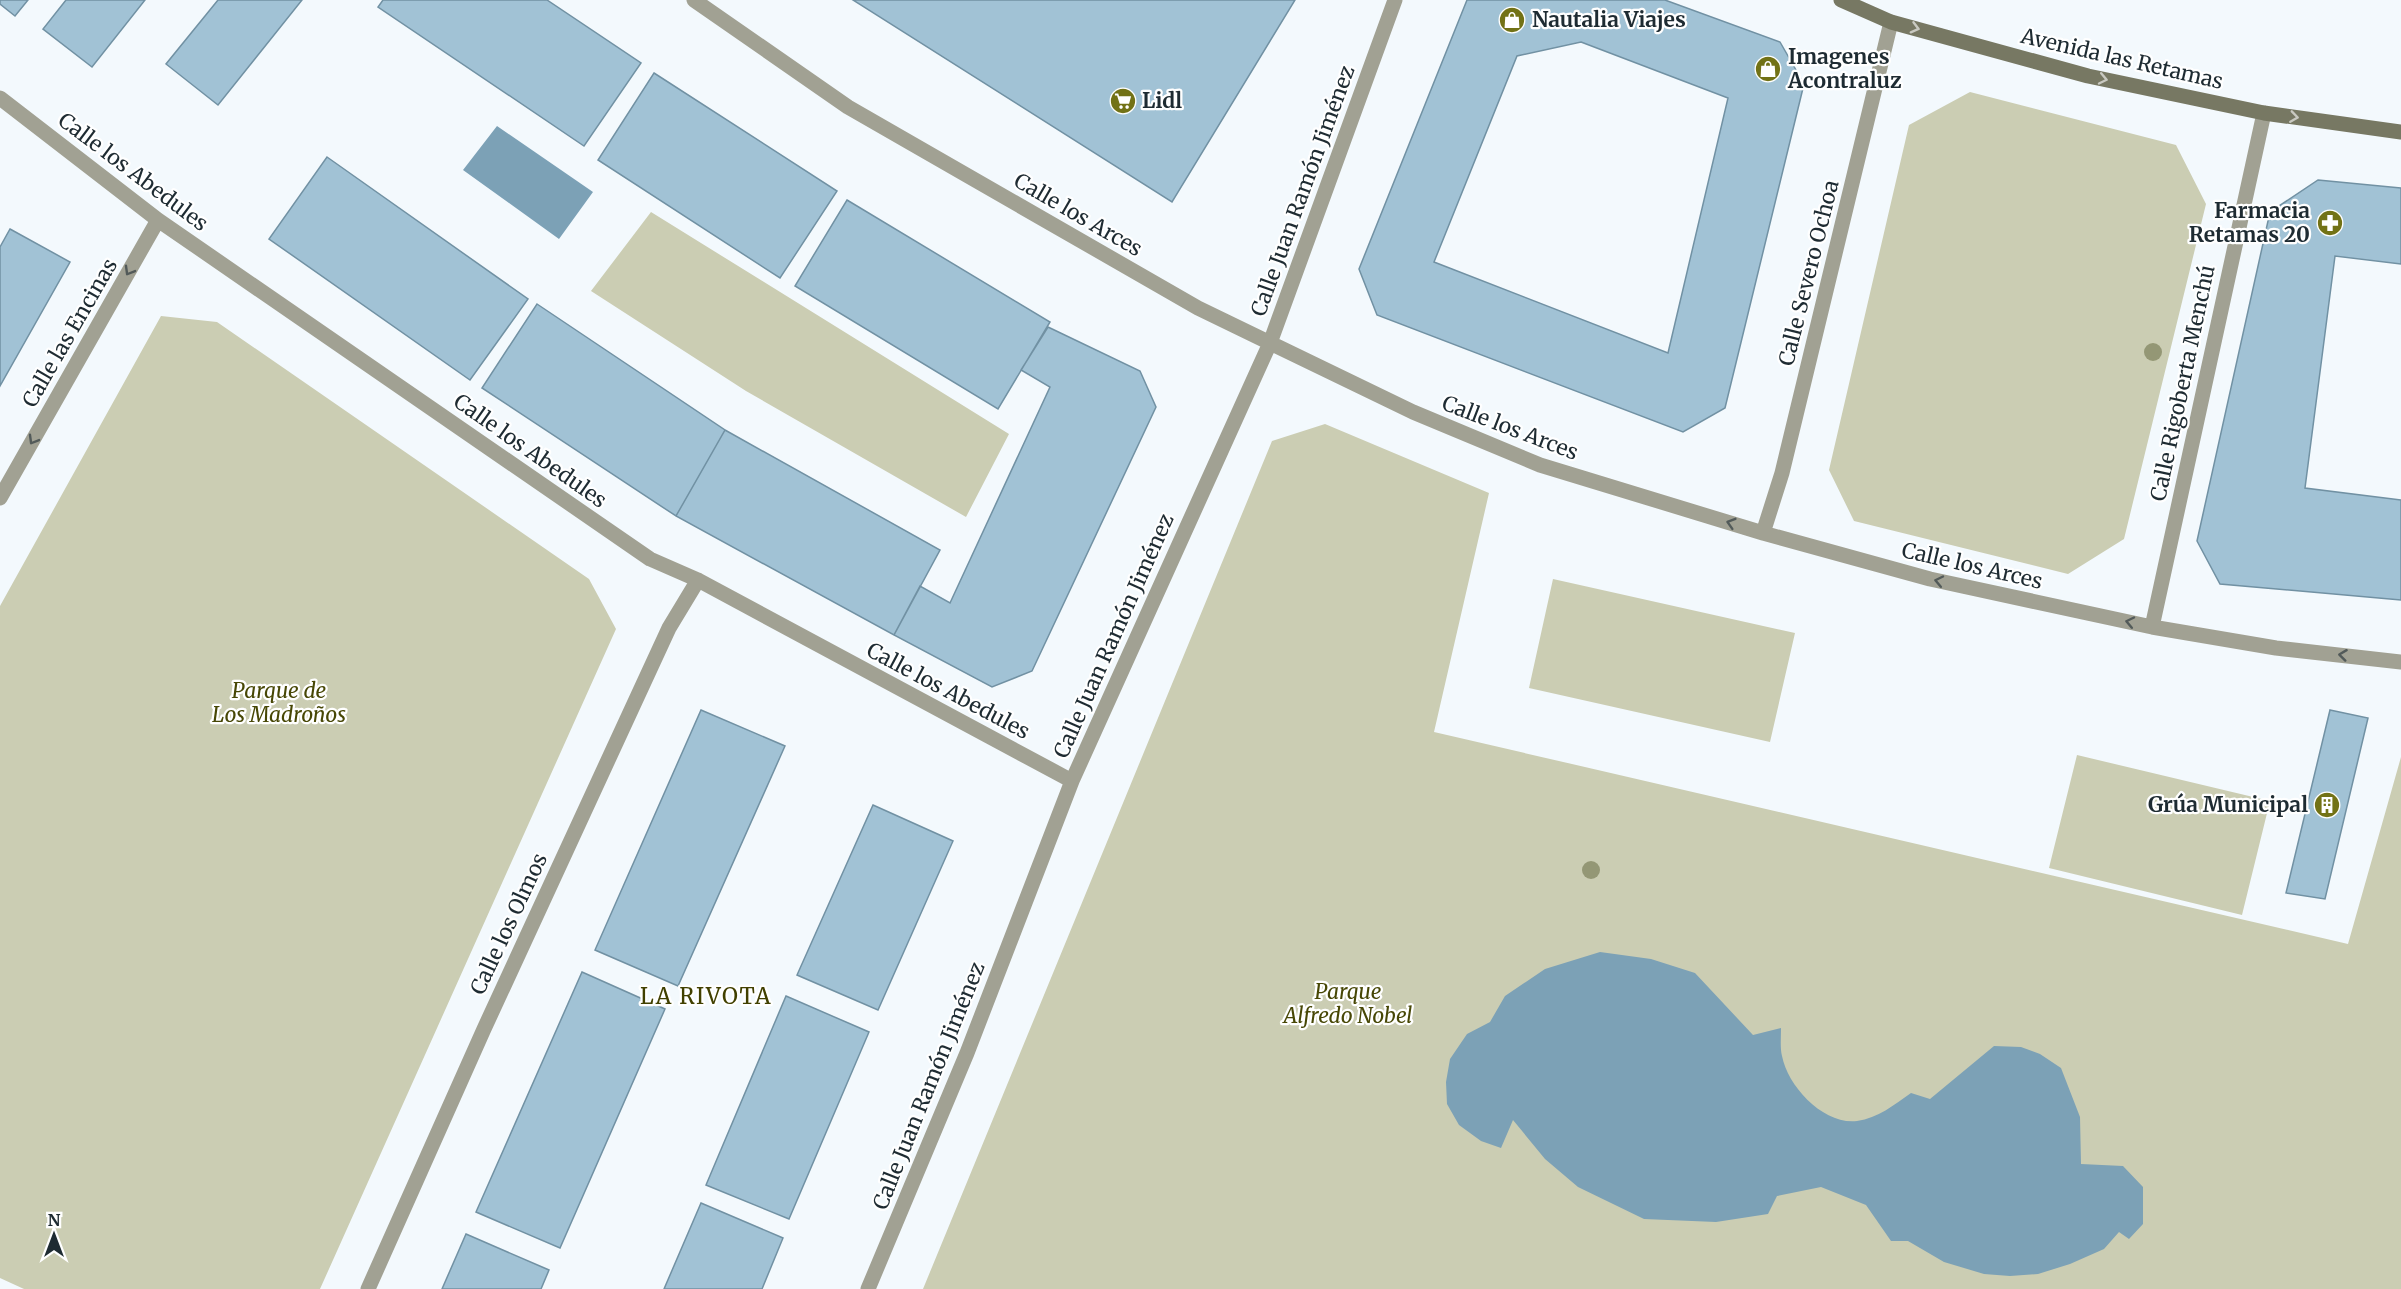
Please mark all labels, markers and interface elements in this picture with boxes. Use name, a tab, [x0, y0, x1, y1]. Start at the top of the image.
shop icon: Nautalia Viajes	[1497, 5, 1527, 35]
place label: Nautalia Viajes	[1532, 6, 1686, 33]
one-way arrow	[1910, 21, 1920, 34]
street label: Avenida las Retamas	[2017, 22, 2226, 95]
place label: Imagenes Acontraluz	[1787, 43, 1902, 94]
shop icon: Imagenes Acontraluz	[1753, 54, 1783, 84]
street label: Calle Juan Ramón Jiménez	[1245, 62, 1360, 320]
one-way arrow	[2098, 72, 2108, 85]
supermarket icon: Lidl	[1108, 86, 1138, 116]
place label: Lidl	[1142, 87, 1182, 114]
street label: Calle los Abedules	[53, 106, 214, 237]
one-way arrow	[2290, 110, 2299, 122]
street label: Calle los Arces	[1009, 167, 1147, 262]
street label: Calle Severo Ochoa	[1772, 177, 1845, 369]
place label: Farmacia Retamas 20	[2189, 197, 2310, 248]
pharmacy icon: Farmacia Retamas 20	[2315, 208, 2345, 238]
street label: Calle las Encinas	[16, 254, 123, 412]
street label: Calle Rigoberta Menchú	[2144, 262, 2221, 503]
one-way arrow	[125, 264, 136, 275]
street label: Calle los Abedules	[448, 388, 612, 514]
street label: Calle los Arces	[1438, 389, 1582, 466]
one-way arrow	[29, 434, 40, 444]
street label: Calle Juan Ramón Jiménez	[1047, 509, 1180, 762]
one-way arrow	[1726, 518, 1737, 530]
street label: Calle los Arces	[1899, 536, 2045, 595]
one-way arrow	[1934, 576, 1944, 589]
one-way arrow	[2125, 616, 2135, 629]
street label: Calle los Abedules	[862, 636, 1034, 745]
one-way arrow	[2338, 649, 2347, 662]
park label: Parque de Los Madroños	[212, 677, 346, 728]
building icon: Grúa Municipal	[2312, 790, 2342, 820]
place label: Grúa Municipal	[2148, 791, 2308, 818]
street label: Calle los Olmos	[464, 849, 553, 999]
street label: Calle Juan Ramón Jiménez	[866, 958, 991, 1214]
park label: Parque Alfredo Nobel	[1281, 978, 1413, 1029]
district label: LA RIVOTA	[640, 982, 772, 1010]
north arrow	[24, 1205, 84, 1265]
text: N	[48, 1210, 61, 1230]

